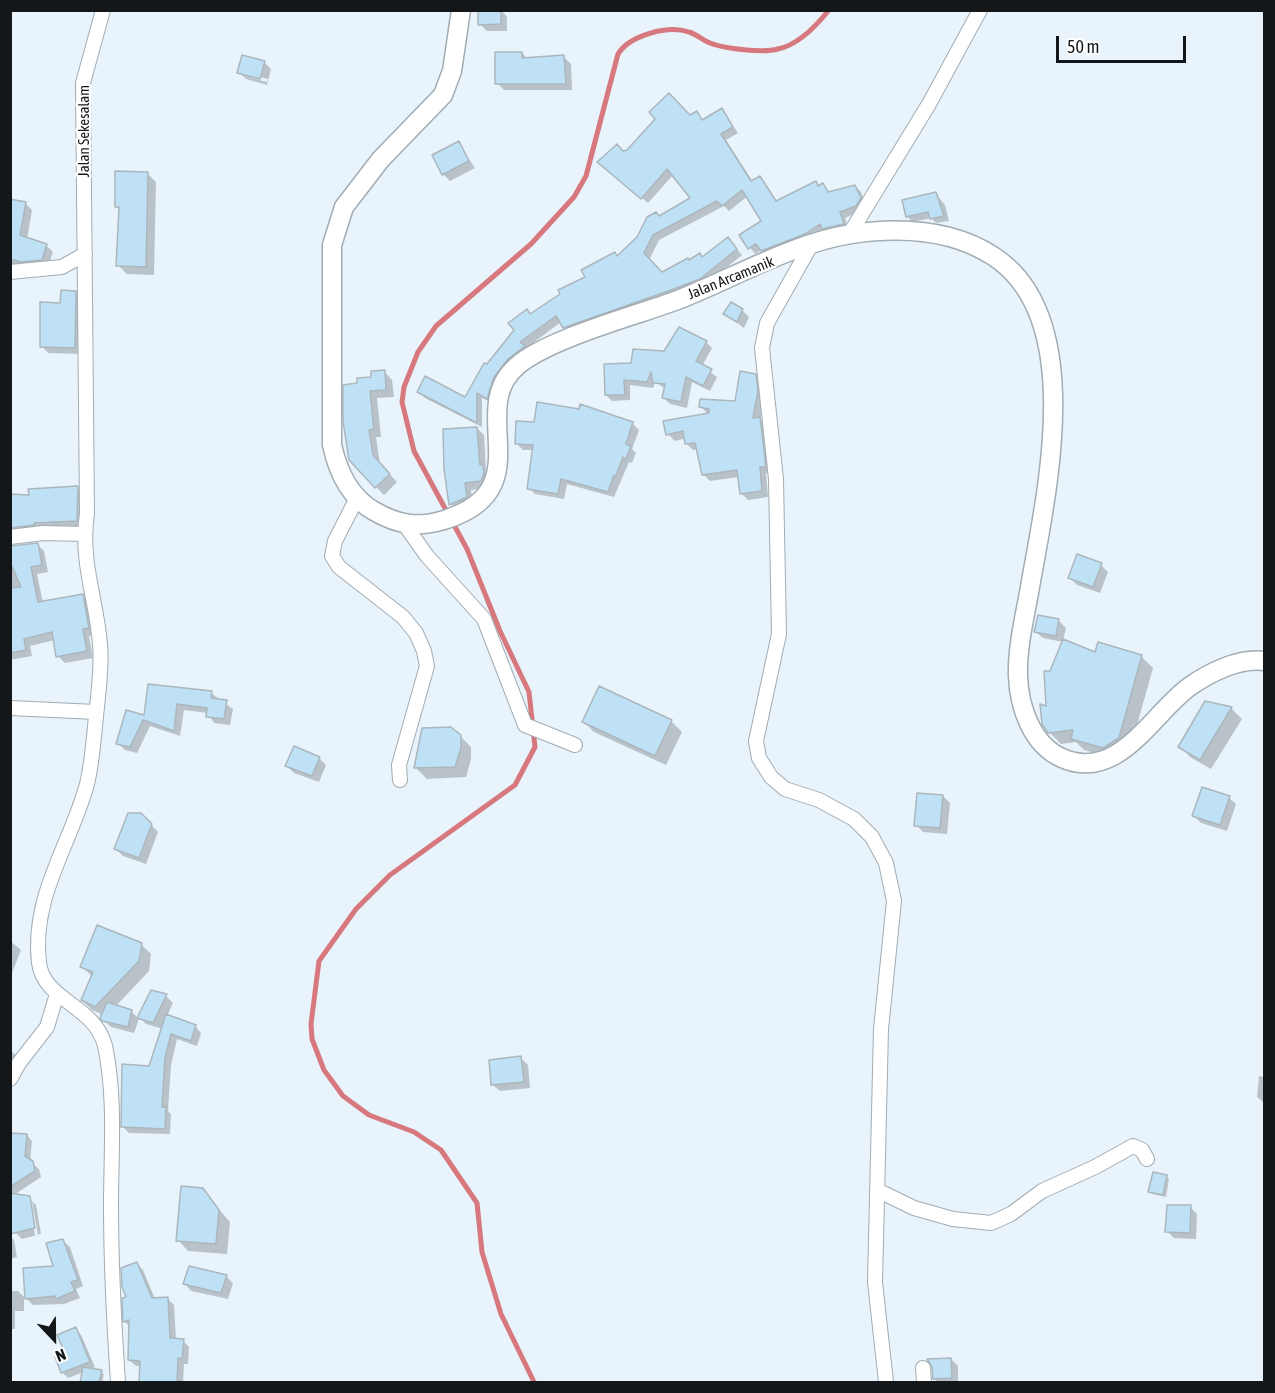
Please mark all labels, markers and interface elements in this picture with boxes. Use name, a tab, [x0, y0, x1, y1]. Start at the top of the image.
scale bar	[1059, 24, 1190, 62]
text: 50 m	[1067, 36, 1099, 57]
street label: Jalan Sekesalam	[75, 85, 93, 177]
street label: Jalan Arcamanik	[685, 253, 777, 303]
north arrow	[24, 1309, 84, 1369]
text: N	[53, 1346, 69, 1366]

